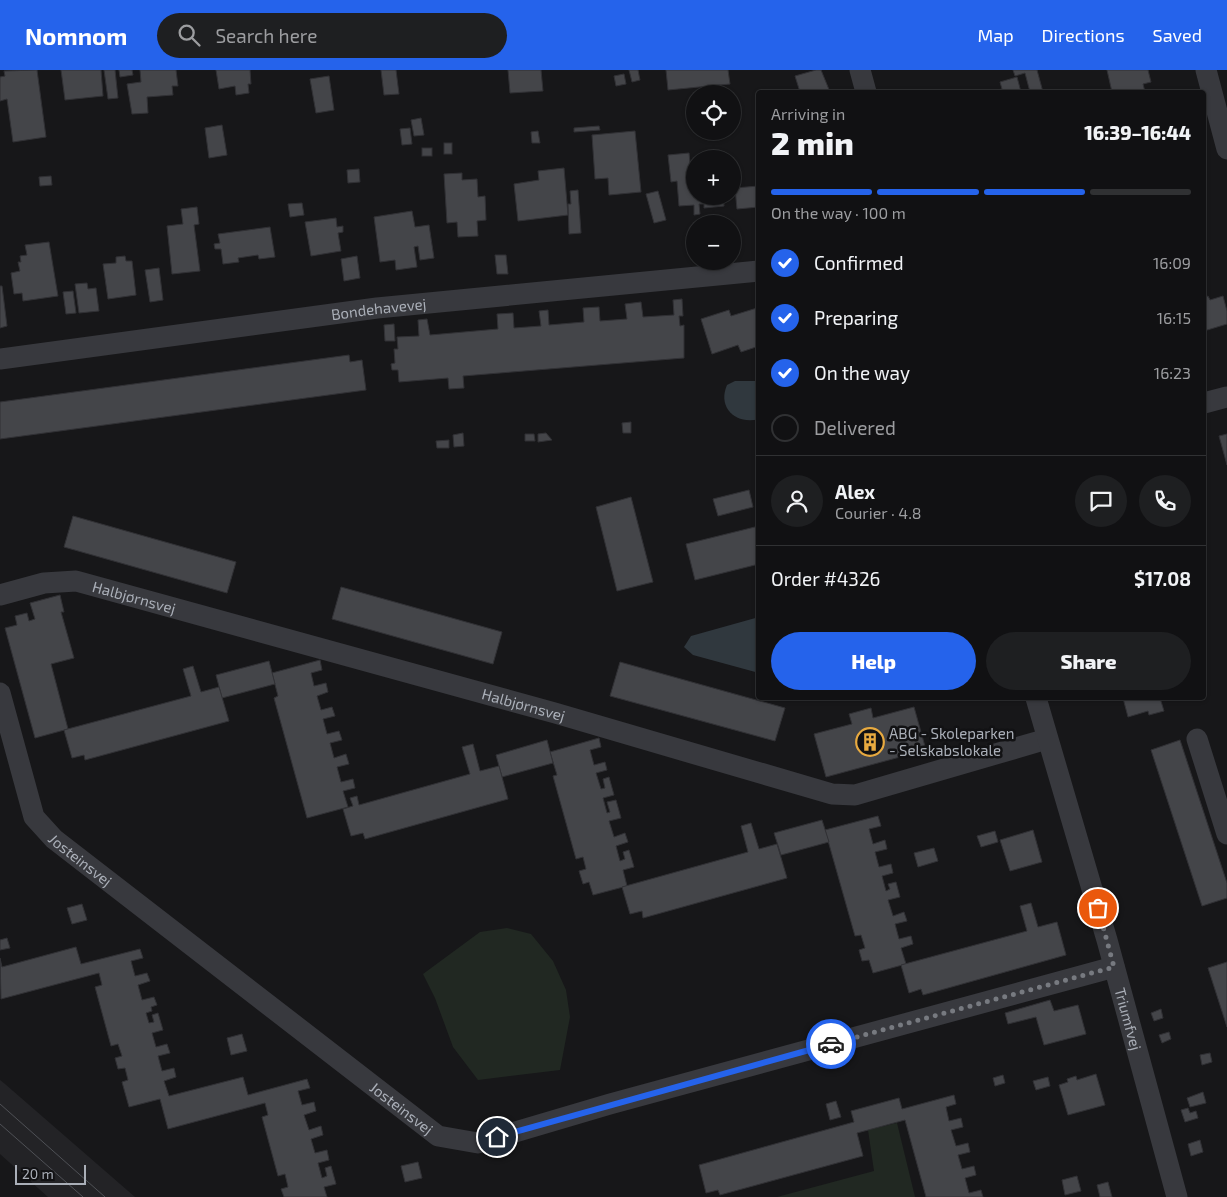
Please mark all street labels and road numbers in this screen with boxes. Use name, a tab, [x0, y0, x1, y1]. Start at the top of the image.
street label: Bondehavevej	[330, 294, 427, 323]
street label: Halbjørnsvej	[90, 577, 178, 618]
street label: Halbjørnsvej	[480, 684, 567, 725]
street label: Josteinsvej	[45, 830, 116, 890]
street label: Triumfvej	[1111, 986, 1146, 1053]
street label: Josteinsvej	[367, 1078, 437, 1139]

